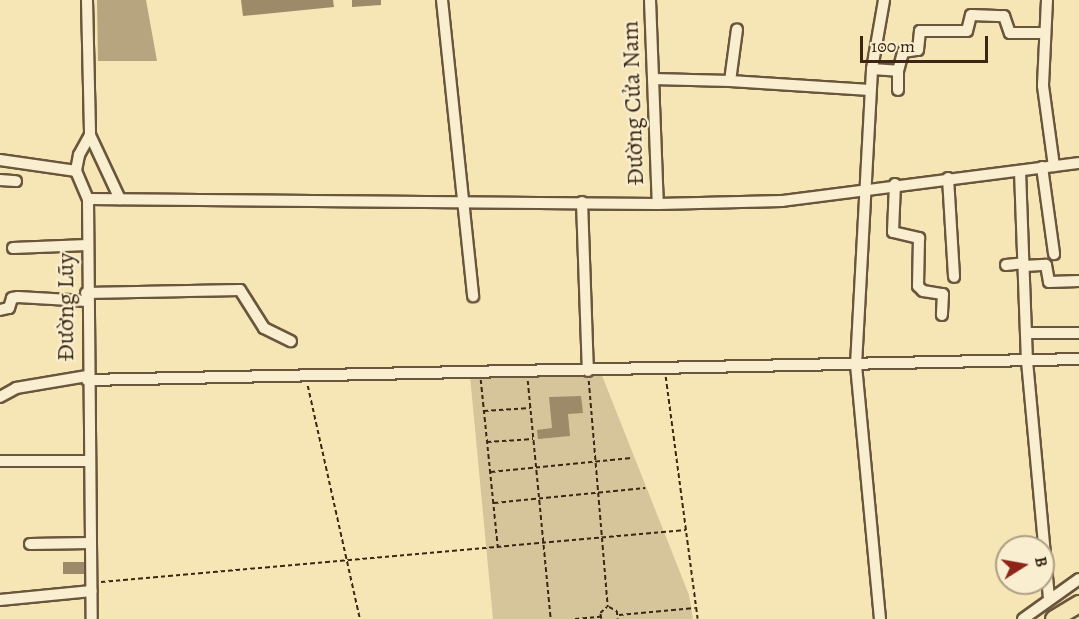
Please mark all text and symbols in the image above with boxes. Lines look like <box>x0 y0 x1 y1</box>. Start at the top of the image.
street label: Đường Cửa Nam <box>616 20 650 186</box>
scale bar <box>863 24 990 62</box>
text: 100 m <box>871 34 915 58</box>
street label: Đường Lũy <box>52 253 80 361</box>
north arrow <box>995 535 1055 595</box>
text: B <box>1029 555 1052 569</box>

